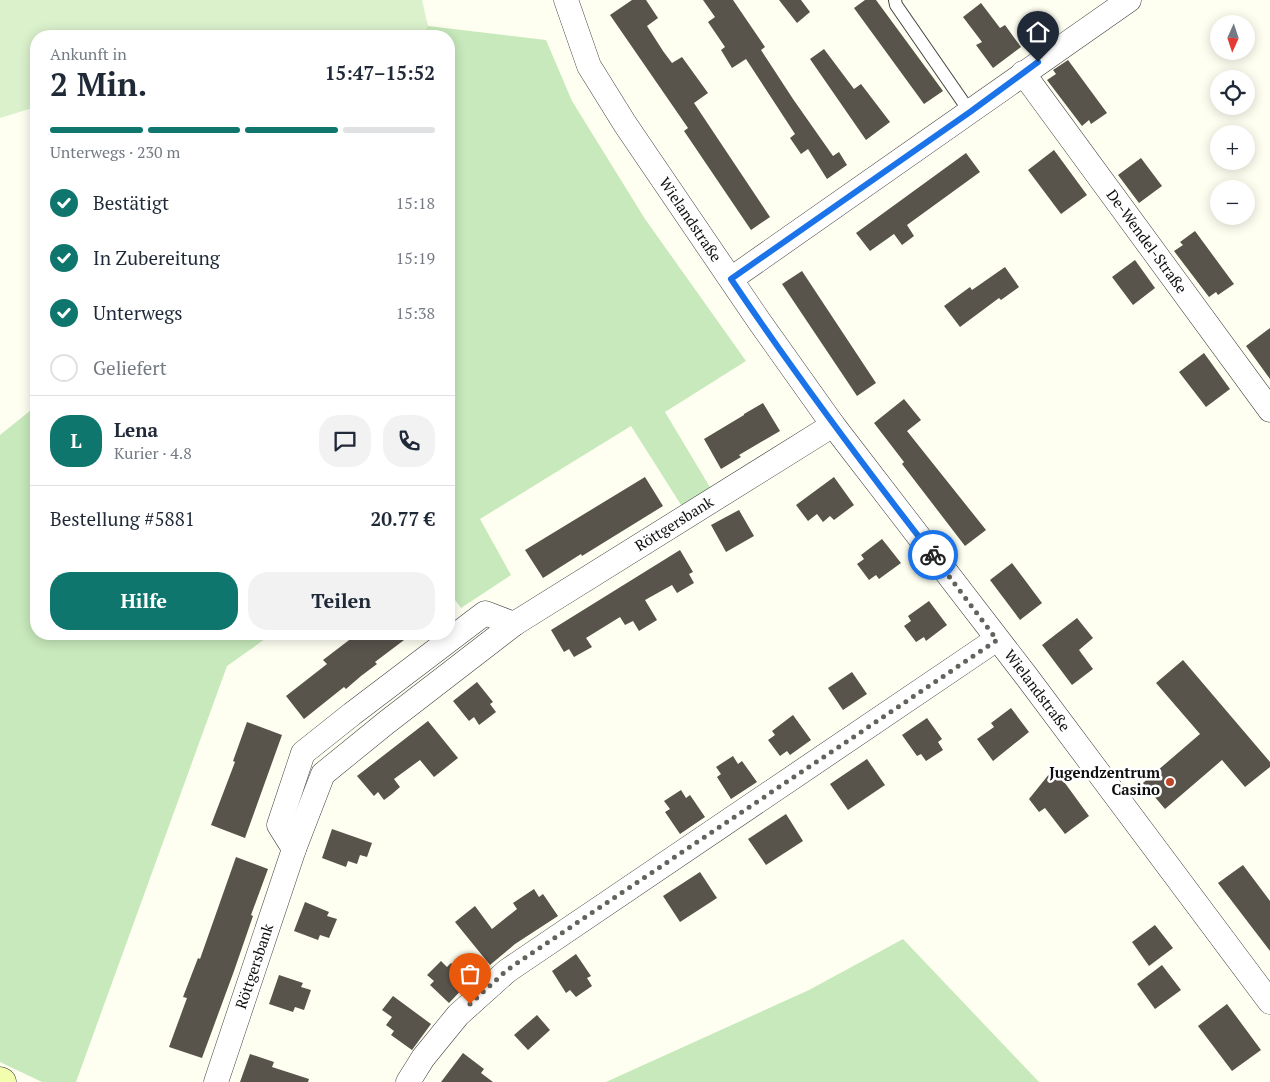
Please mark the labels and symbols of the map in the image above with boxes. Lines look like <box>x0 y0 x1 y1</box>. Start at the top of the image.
pin <box>1017 11 1059 62</box>
north arrow <box>1210 15 1255 60</box>
street label: Wielandstraße <box>655 173 727 265</box>
street label: De-Wendel-Straße <box>1103 185 1192 297</box>
street label: Röttgersbank <box>631 491 717 555</box>
courier <box>908 530 958 580</box>
street label: Wielandstraße <box>1000 645 1075 735</box>
place label: Jugendzentrum Casino <box>1049 762 1160 799</box>
marker: Jugendzentrum Casino <box>1164 776 1176 788</box>
street label: Röttgersbank <box>230 921 277 1011</box>
pin <box>449 953 491 1004</box>

